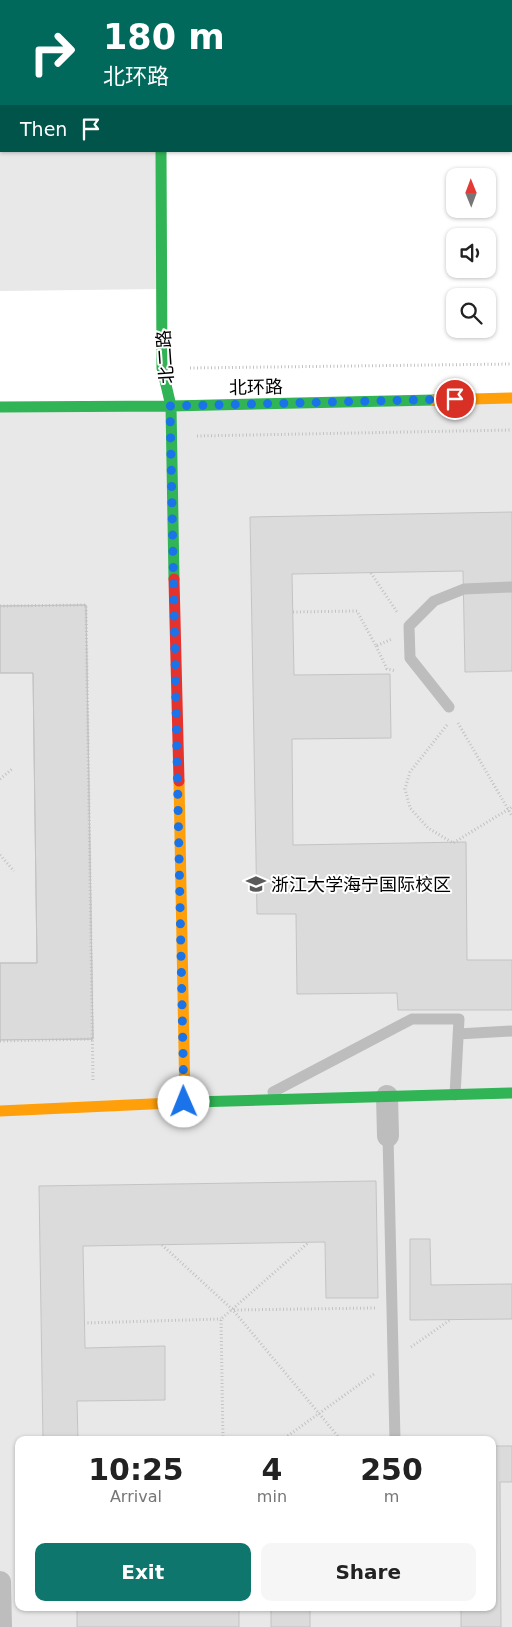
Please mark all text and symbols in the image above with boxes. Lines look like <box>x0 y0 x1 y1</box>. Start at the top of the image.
text: 180 m <box>103 17 225 57</box>
icon: right <box>20 20 85 85</box>
text: 北环路 <box>103 64 169 89</box>
icon: arrive <box>77 115 105 143</box>
text: Then <box>20 118 67 140</box>
north arrow <box>446 168 496 218</box>
map controls <box>446 168 496 338</box>
button: sound <box>446 228 496 278</box>
button: search <box>446 288 496 338</box>
street label: 北二路 <box>153 329 177 385</box>
street label: 北环路 <box>229 376 283 398</box>
pin <box>434 378 476 420</box>
icon: arrive <box>441 385 469 413</box>
school or university icon: 浙江大学海宁国际校区 <box>245 873 267 895</box>
place label: 浙江大学海宁国际校区 <box>271 874 451 895</box>
position arrow <box>157 1075 209 1127</box>
text: 10:25 <box>88 1452 184 1487</box>
text: 4 <box>261 1452 282 1487</box>
text: 250 <box>360 1452 423 1487</box>
text: Arrival <box>110 1487 162 1506</box>
text: min <box>257 1487 287 1506</box>
text: m <box>384 1487 399 1506</box>
button: Exit <box>35 1543 251 1601</box>
button: Share <box>261 1543 476 1601</box>

